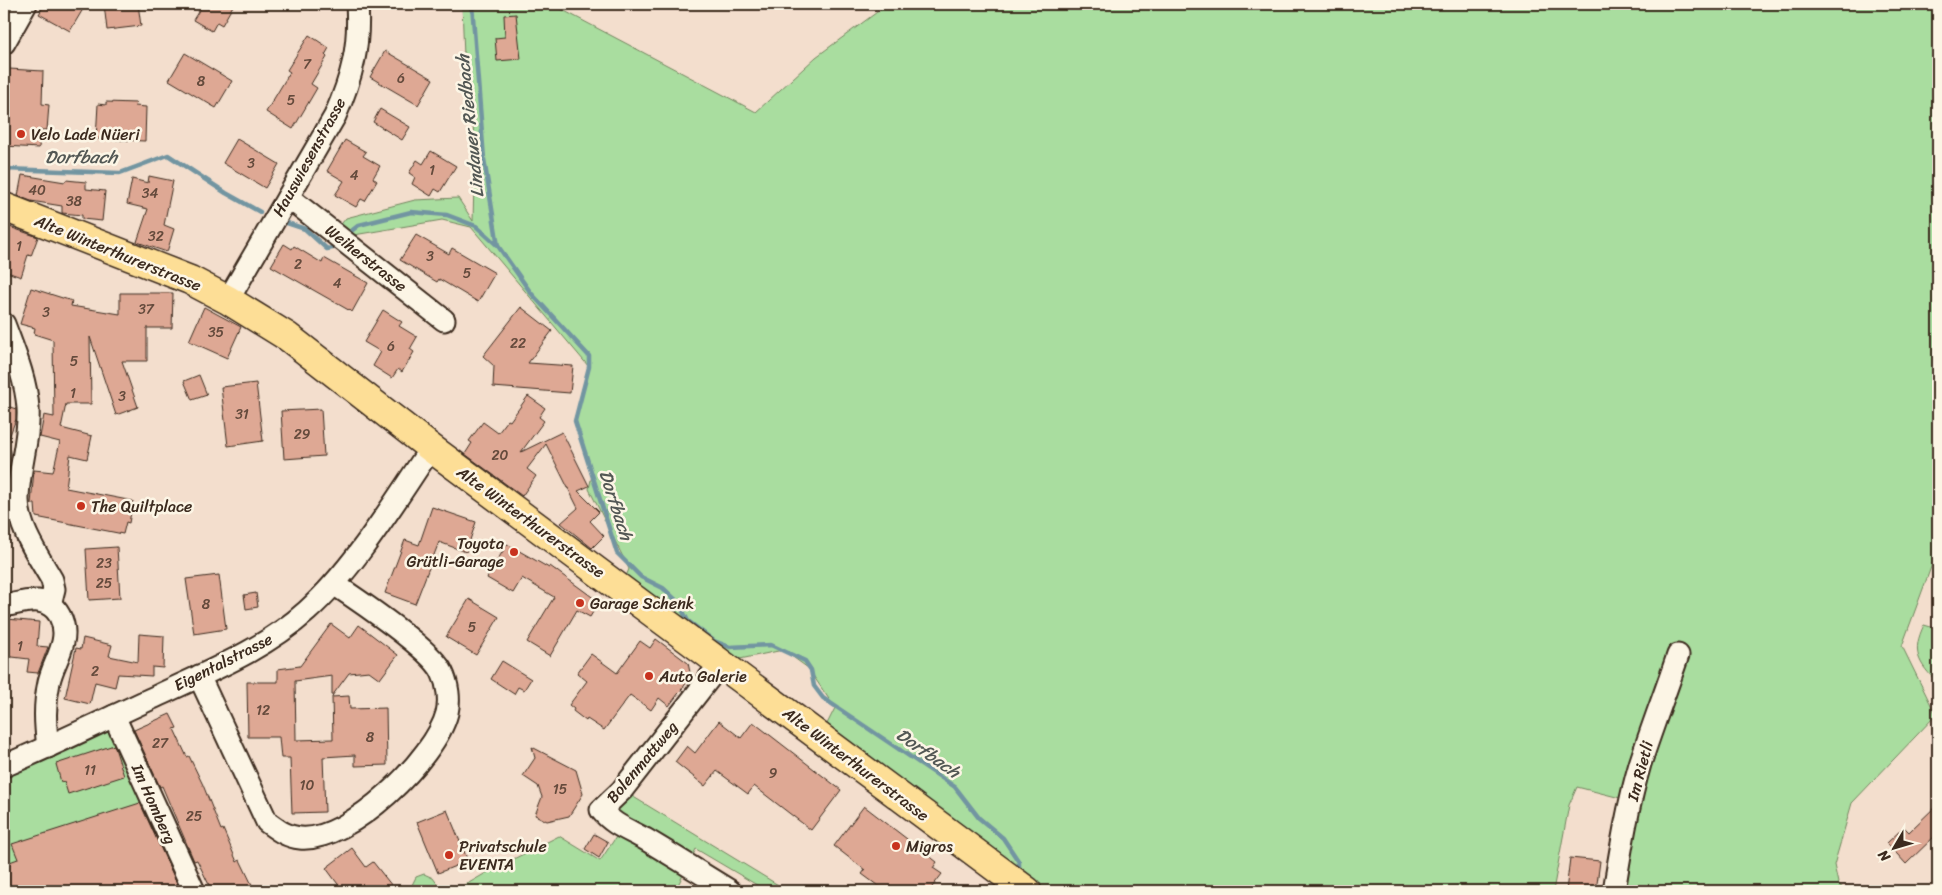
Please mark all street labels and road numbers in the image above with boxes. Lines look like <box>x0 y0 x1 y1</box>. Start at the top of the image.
street label: Hauswiesenstrasse <box>264 92 354 222</box>
street label: Alte Winterthurerstrasse <box>29 206 206 300</box>
street label: Weiherstrasse <box>318 216 414 300</box>
street label: Alte Winterthurerstrasse <box>450 457 611 586</box>
street label: Eigentalstrasse <box>168 625 278 699</box>
street label: Alte Winterthurerstrasse <box>775 698 936 829</box>
street label: Bolenmattweg <box>599 714 685 810</box>
street label: Im Rietli <box>1618 737 1662 805</box>
street label: Im Homberg <box>123 758 185 849</box>

